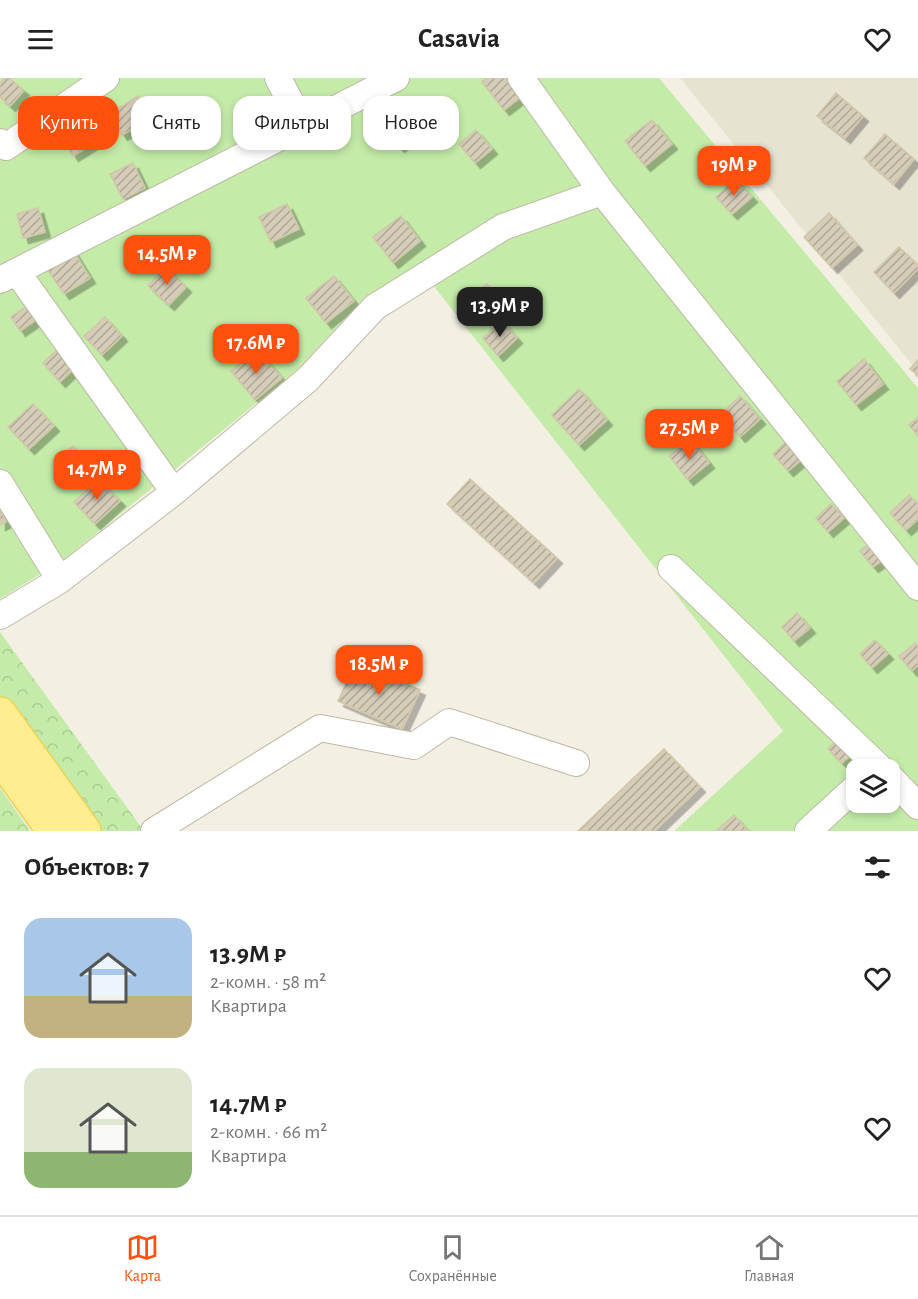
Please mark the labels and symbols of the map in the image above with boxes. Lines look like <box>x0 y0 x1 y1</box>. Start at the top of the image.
pin: 19M ₽ <box>692 146 776 197</box>
pin: 14.5M ₽ <box>112 235 222 286</box>
pin: 13.9M ₽ <box>445 287 555 338</box>
pin: 17.6M ₽ <box>201 324 311 375</box>
pin: 27.5M ₽ <box>634 409 744 460</box>
pin: 14.7M ₽ <box>42 450 152 501</box>
pin: 18.5M ₽ <box>324 645 434 696</box>

